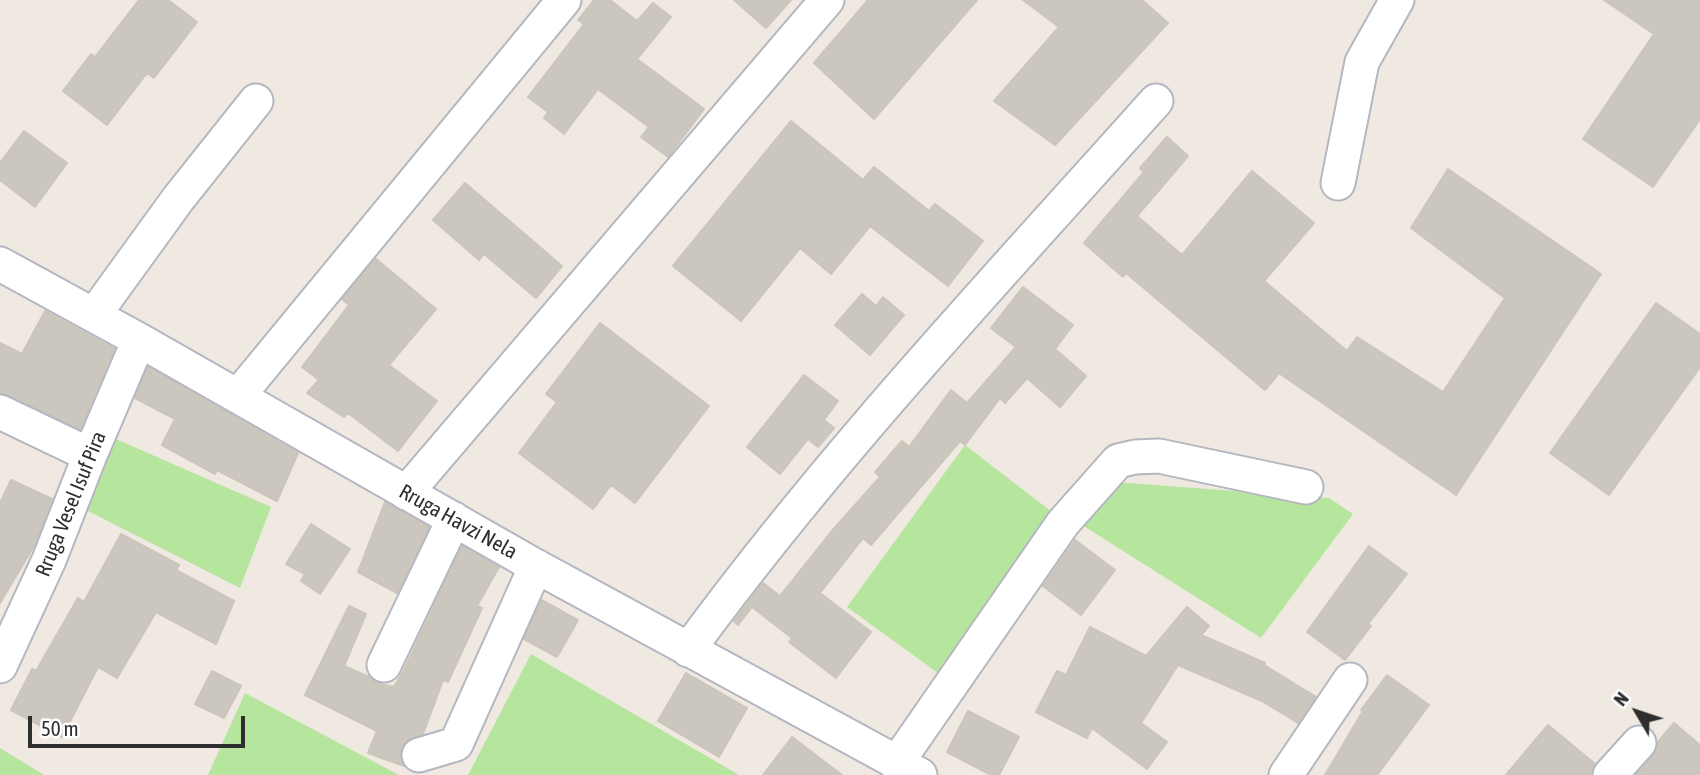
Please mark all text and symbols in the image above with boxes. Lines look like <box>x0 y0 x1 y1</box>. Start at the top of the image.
street label: Rruga Vesel Isuf Pira <box>30 428 112 580</box>
street label: Rruga Havzi Nela <box>395 479 521 565</box>
north arrow <box>1602 677 1672 747</box>
text: N <box>1609 688 1633 710</box>
scale bar <box>32 702 248 746</box>
text: 50 m <box>41 716 79 740</box>

